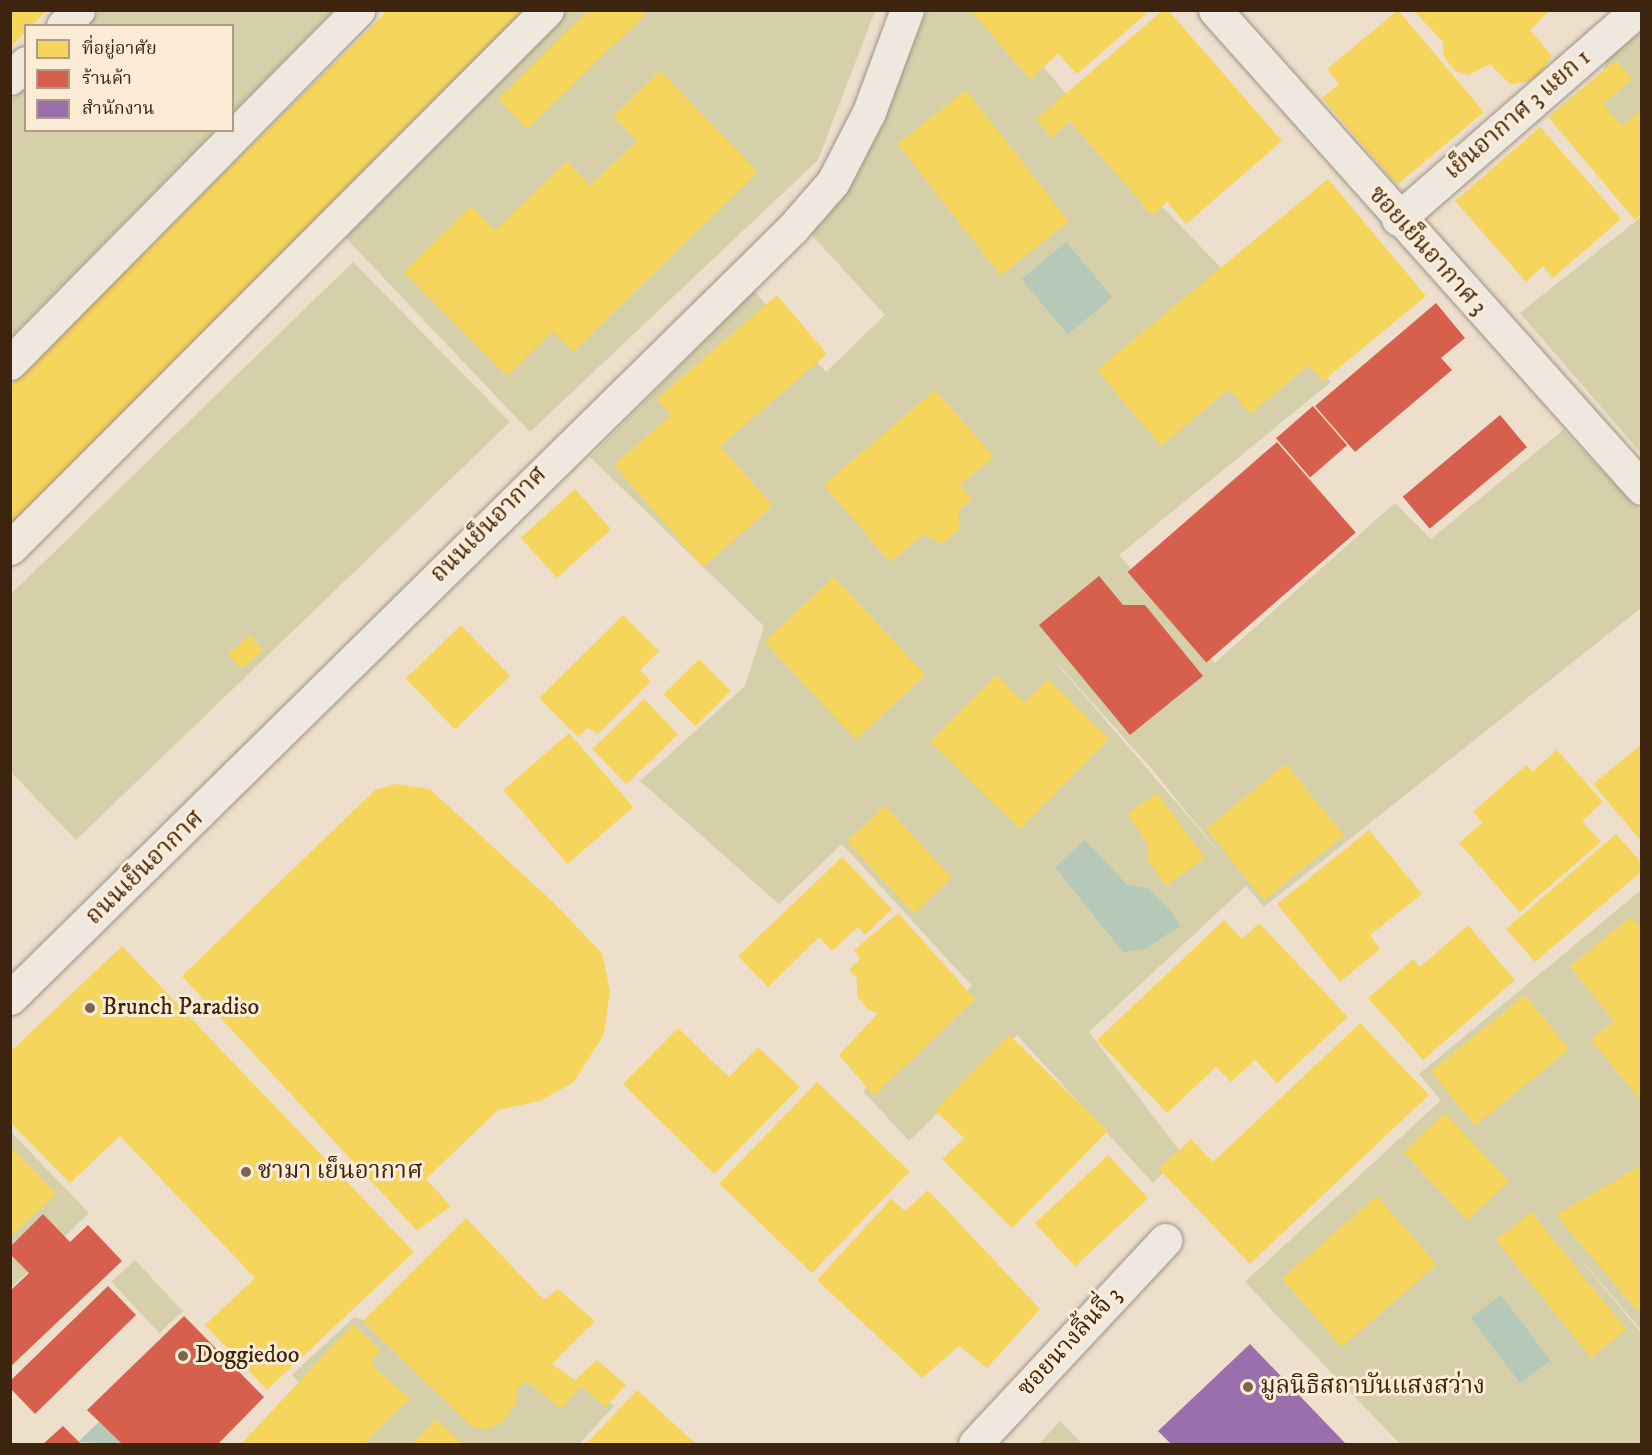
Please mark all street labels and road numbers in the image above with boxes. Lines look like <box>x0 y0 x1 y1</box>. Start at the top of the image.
street label: เย็นอากาศ 3 แยก 1 <box>1439 44 1597 186</box>
street label: ซอยเย็นอากาศ 3 <box>1362 181 1492 321</box>
street label: ถนนเย็นอากาศ <box>425 461 553 589</box>
street label: ถนนเย็นอากาศ <box>80 805 210 931</box>
street label: ซอยนางลิ้นจี่ 3 <box>1012 1281 1128 1403</box>

